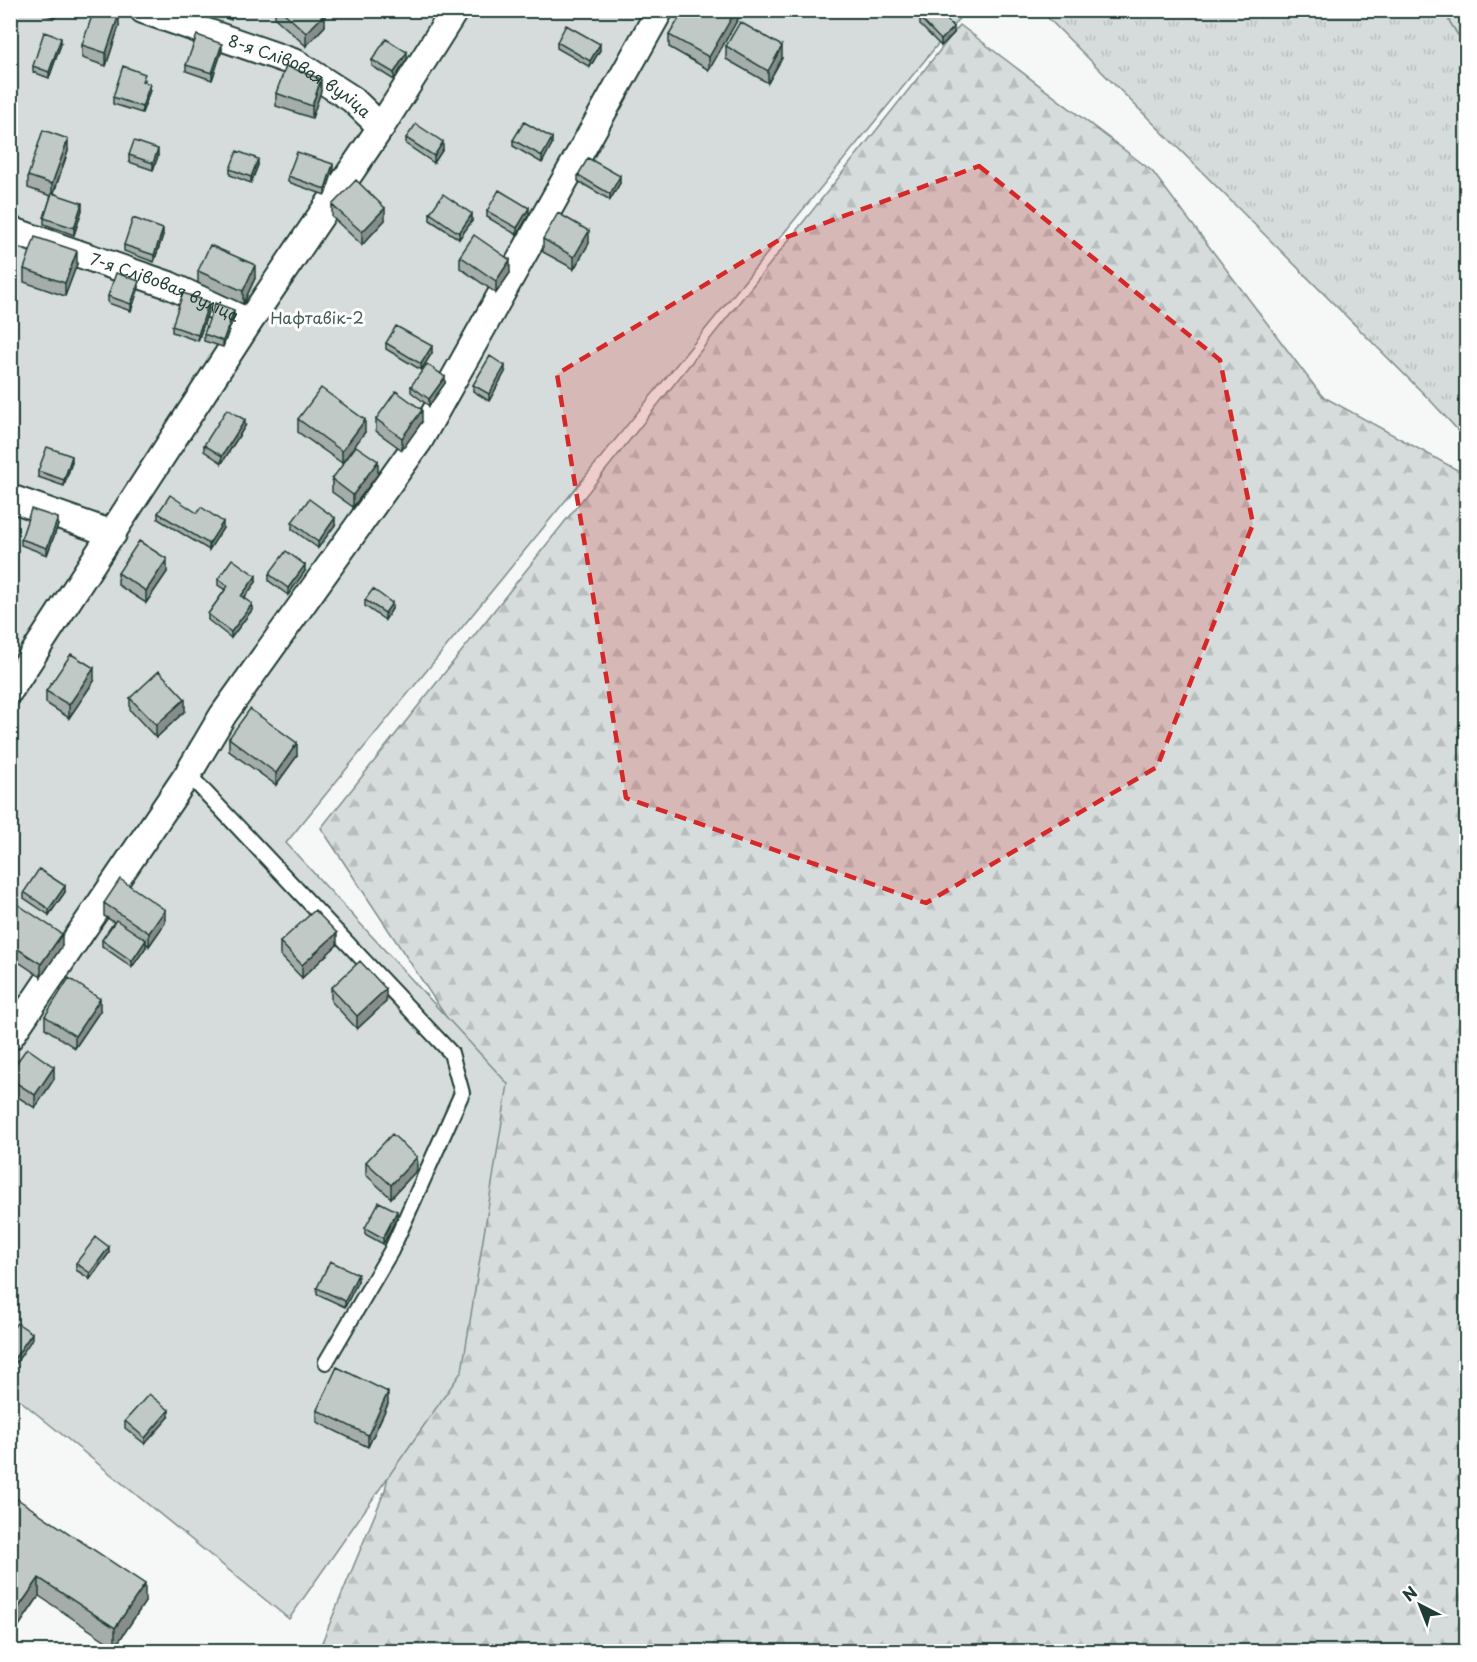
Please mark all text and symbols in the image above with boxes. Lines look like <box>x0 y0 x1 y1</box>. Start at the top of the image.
street label: 8-я Слівовая вуліца <box>225 27 377 123</box>
street label: 7-я Слівовая вуліца <box>87 246 244 327</box>
park label: Нафтавік-2 <box>270 305 364 329</box>
north arrow <box>1390 1575 1450 1635</box>
text: N <box>1397 1580 1422 1606</box>

